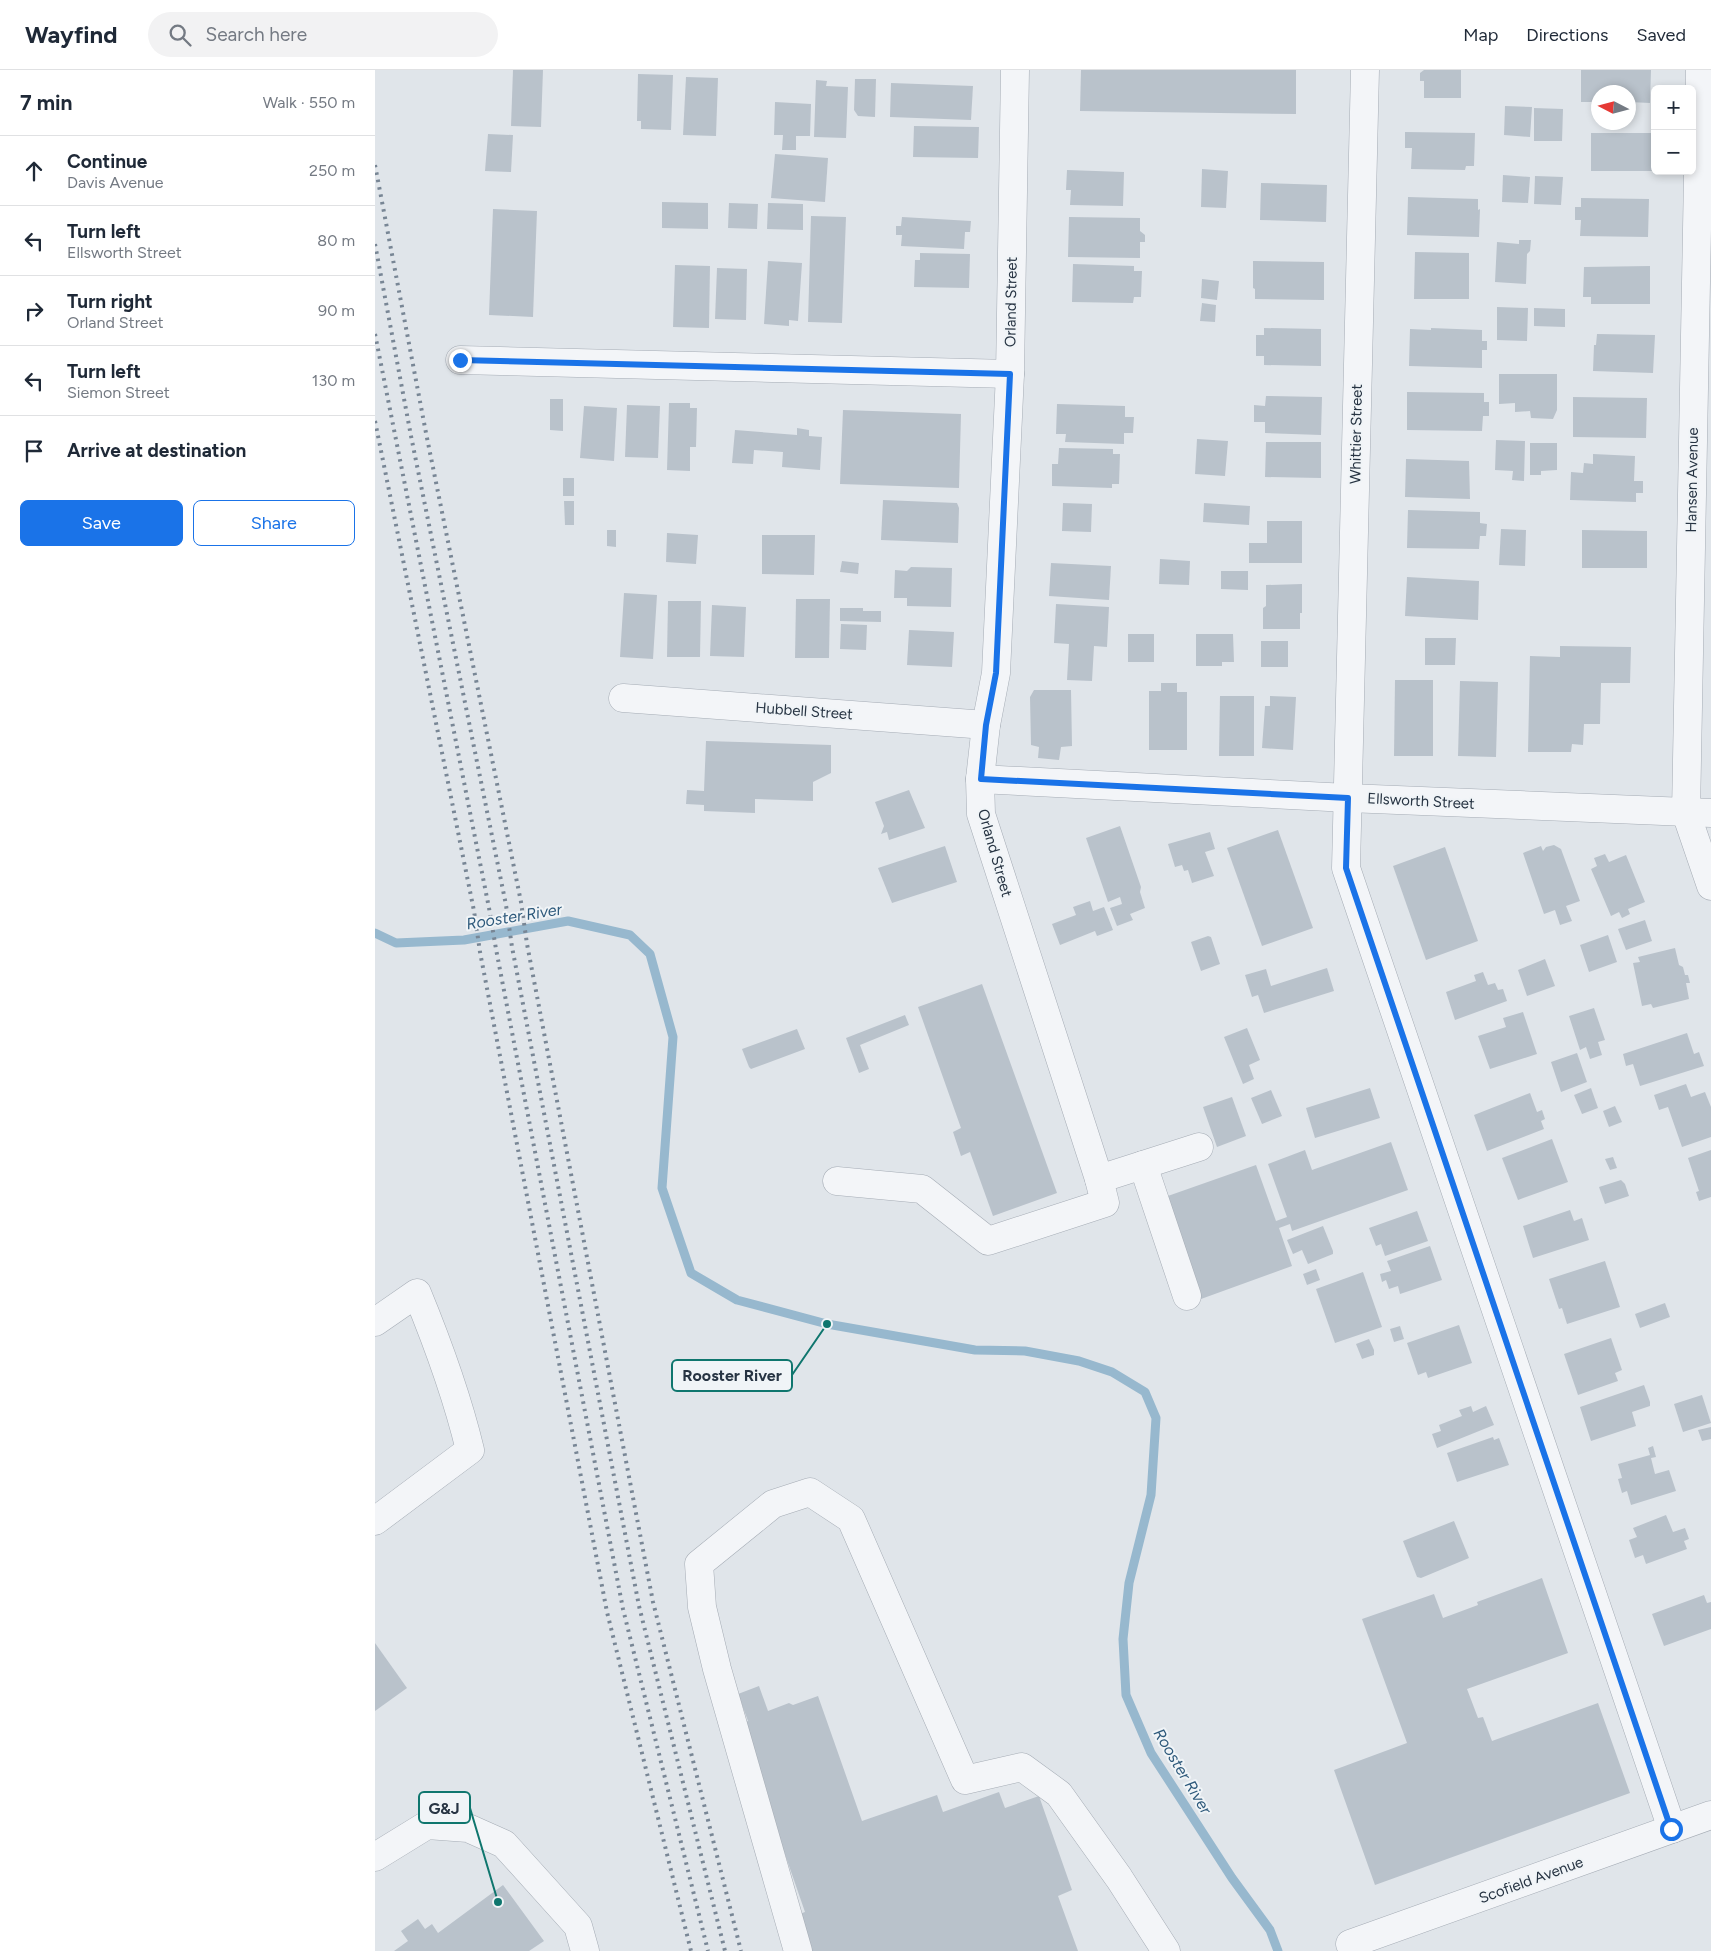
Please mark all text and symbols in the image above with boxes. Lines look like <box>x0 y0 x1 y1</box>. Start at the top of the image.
search box <box>148 12 498 57</box>
text: Wayfind <box>25 20 118 49</box>
icon: search <box>166 21 194 49</box>
text: Search here <box>206 23 307 46</box>
text: Map <box>1463 24 1498 46</box>
text: Directions <box>1526 24 1608 46</box>
text: Saved <box>1636 24 1686 46</box>
north arrow <box>1591 85 1636 130</box>
map controls <box>1651 85 1696 175</box>
button: + <box>1651 85 1696 130</box>
text: 7 min <box>20 90 72 115</box>
text: Walk · 550 m <box>263 93 355 112</box>
button: − <box>1651 130 1696 175</box>
text: Continue <box>67 150 147 173</box>
icon: ahead <box>20 157 48 185</box>
text: 250 m <box>309 161 355 180</box>
text: Davis Avenue <box>67 173 164 192</box>
text: Turn left <box>67 220 141 243</box>
icon: left <box>20 227 48 255</box>
text: 80 m <box>317 231 355 250</box>
text: Ellsworth Street <box>67 243 182 262</box>
street label: Orland Street <box>1001 256 1021 347</box>
text: Turn right <box>67 290 153 313</box>
icon: right <box>20 297 48 325</box>
text: 90 m <box>318 301 355 320</box>
text: Orland Street <box>67 313 164 332</box>
route end <box>449 349 472 372</box>
text: Turn left <box>67 360 141 383</box>
icon: left <box>20 367 48 395</box>
text: 130 m <box>312 371 355 390</box>
text: Siemon Street <box>67 383 170 402</box>
street label: Whittier Street <box>1346 384 1366 484</box>
street label: Hansen Avenue <box>1682 427 1702 533</box>
icon: arrive <box>20 437 48 465</box>
text: Arrive at destination <box>67 439 246 462</box>
button: Save <box>20 500 183 546</box>
button: Share <box>193 500 355 546</box>
street label: Hubbell Street <box>755 699 854 723</box>
street label: Ellsworth Street <box>1367 789 1476 813</box>
street label: Orland Street <box>974 807 1016 899</box>
water label: Rooster River <box>465 899 564 933</box>
callout: Rooster River <box>672 1360 792 1391</box>
text: Rooster River <box>682 1366 782 1385</box>
water label: Rooster River <box>1150 1725 1216 1818</box>
callout: G&J <box>419 1792 470 1823</box>
text: G&J <box>428 1799 460 1818</box>
route start <box>1660 1818 1683 1841</box>
street label: Scofield Avenue <box>1476 1853 1586 1907</box>

